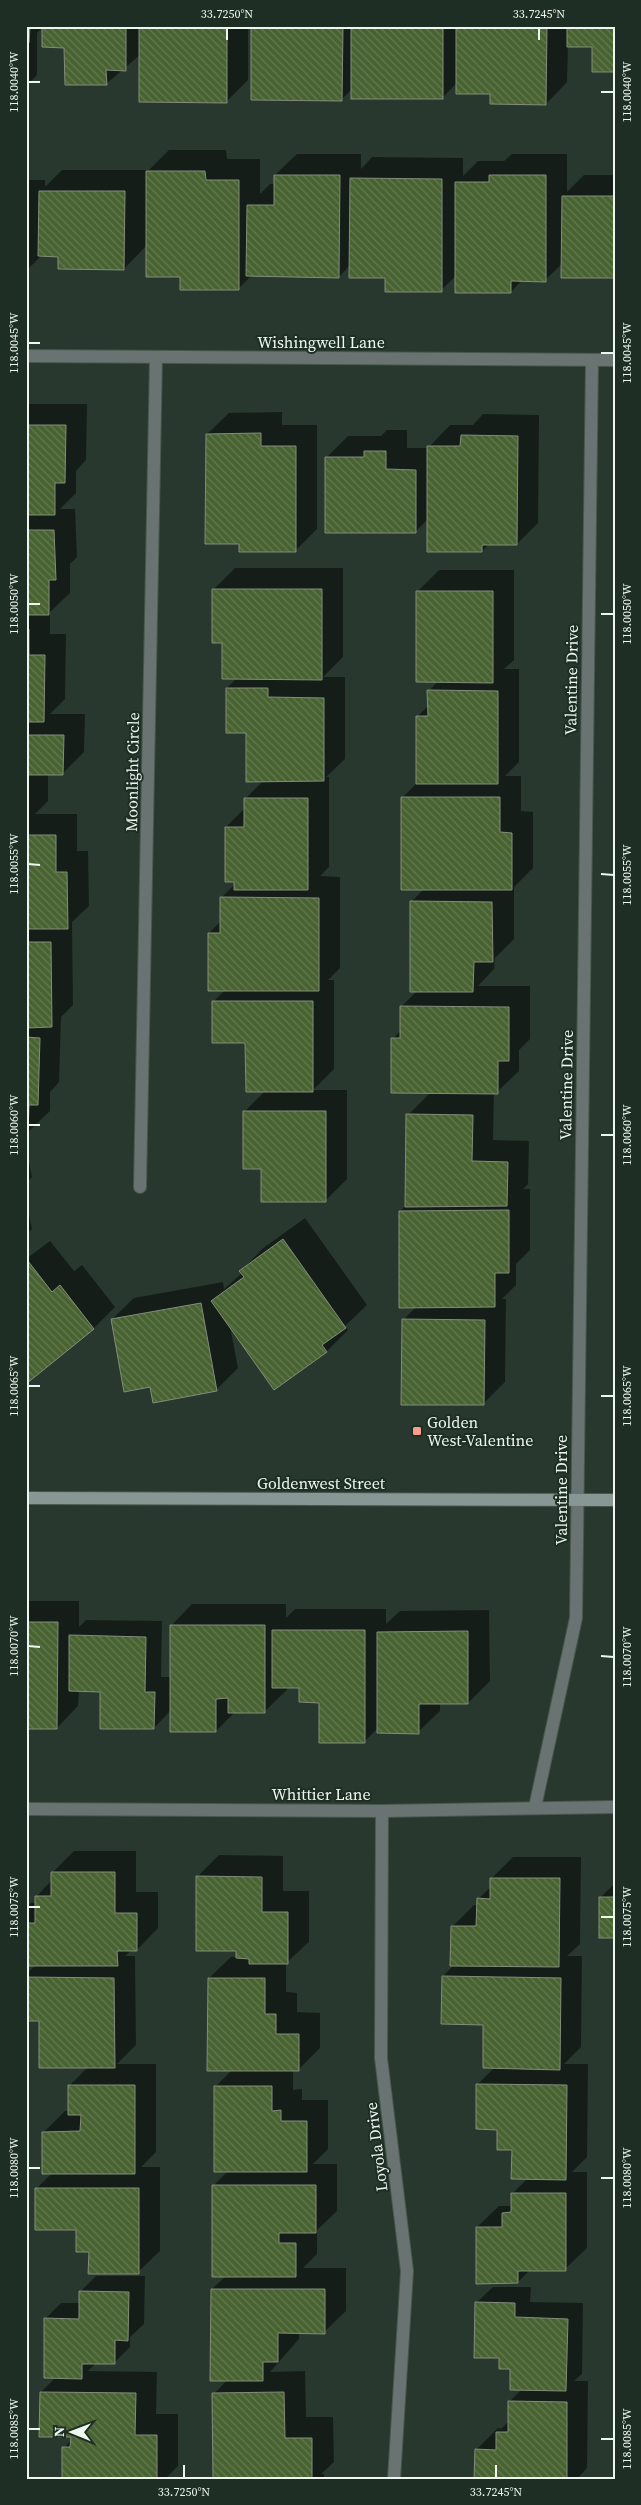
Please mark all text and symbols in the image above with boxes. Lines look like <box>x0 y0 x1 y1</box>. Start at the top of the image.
text: 33.7250°N <box>201 6 253 22</box>
text: 33.7245°N <box>513 6 565 22</box>
text: 118.0040°W <box>6 51 22 113</box>
text: 118.0040°W <box>619 61 635 123</box>
text: 118.0045°W <box>6 312 22 374</box>
text: 118.0045°W <box>619 322 635 384</box>
street label: Wishingwell Lane <box>257 331 385 353</box>
text: 118.0050°W <box>6 573 22 635</box>
text: 118.0050°W <box>619 583 635 645</box>
street label: Valentine Drive <box>559 625 583 735</box>
street label: Moonlight Circle <box>120 712 144 832</box>
text: 118.0055°W <box>6 833 22 895</box>
text: 118.0055°W <box>619 844 635 906</box>
street label: Valentine Drive <box>554 1030 578 1140</box>
text: 118.0060°W <box>6 1094 22 1156</box>
text: 118.0060°W <box>619 1104 635 1166</box>
text: 118.0065°W <box>6 1355 22 1417</box>
text: 118.0065°W <box>619 1365 635 1427</box>
place label: Golden West-Valentine <box>427 1411 533 1451</box>
marker: Golden West-Valentine <box>411 1425 423 1437</box>
street label: Valentine Drive <box>550 1435 572 1545</box>
street label: Goldenwest Street <box>257 1472 386 1494</box>
text: 118.0070°W <box>6 1615 22 1677</box>
text: 118.0070°W <box>619 1626 635 1688</box>
street label: Whittier Lane <box>271 1783 371 1805</box>
text: 118.0075°W <box>6 1876 22 1938</box>
text: 118.0075°W <box>619 1886 635 1948</box>
street label: Loyola Drive <box>360 2101 392 2193</box>
text: 118.0080°W <box>6 2137 22 2199</box>
text: 118.0080°W <box>619 2147 635 2209</box>
text: 118.0085°W <box>6 2398 22 2460</box>
north arrow <box>48 2408 98 2458</box>
text: 118.0085°W <box>619 2408 635 2470</box>
text: N <box>49 2426 69 2437</box>
text: 33.7250°N <box>158 2484 210 2500</box>
text: 33.7245°N <box>470 2484 522 2500</box>

